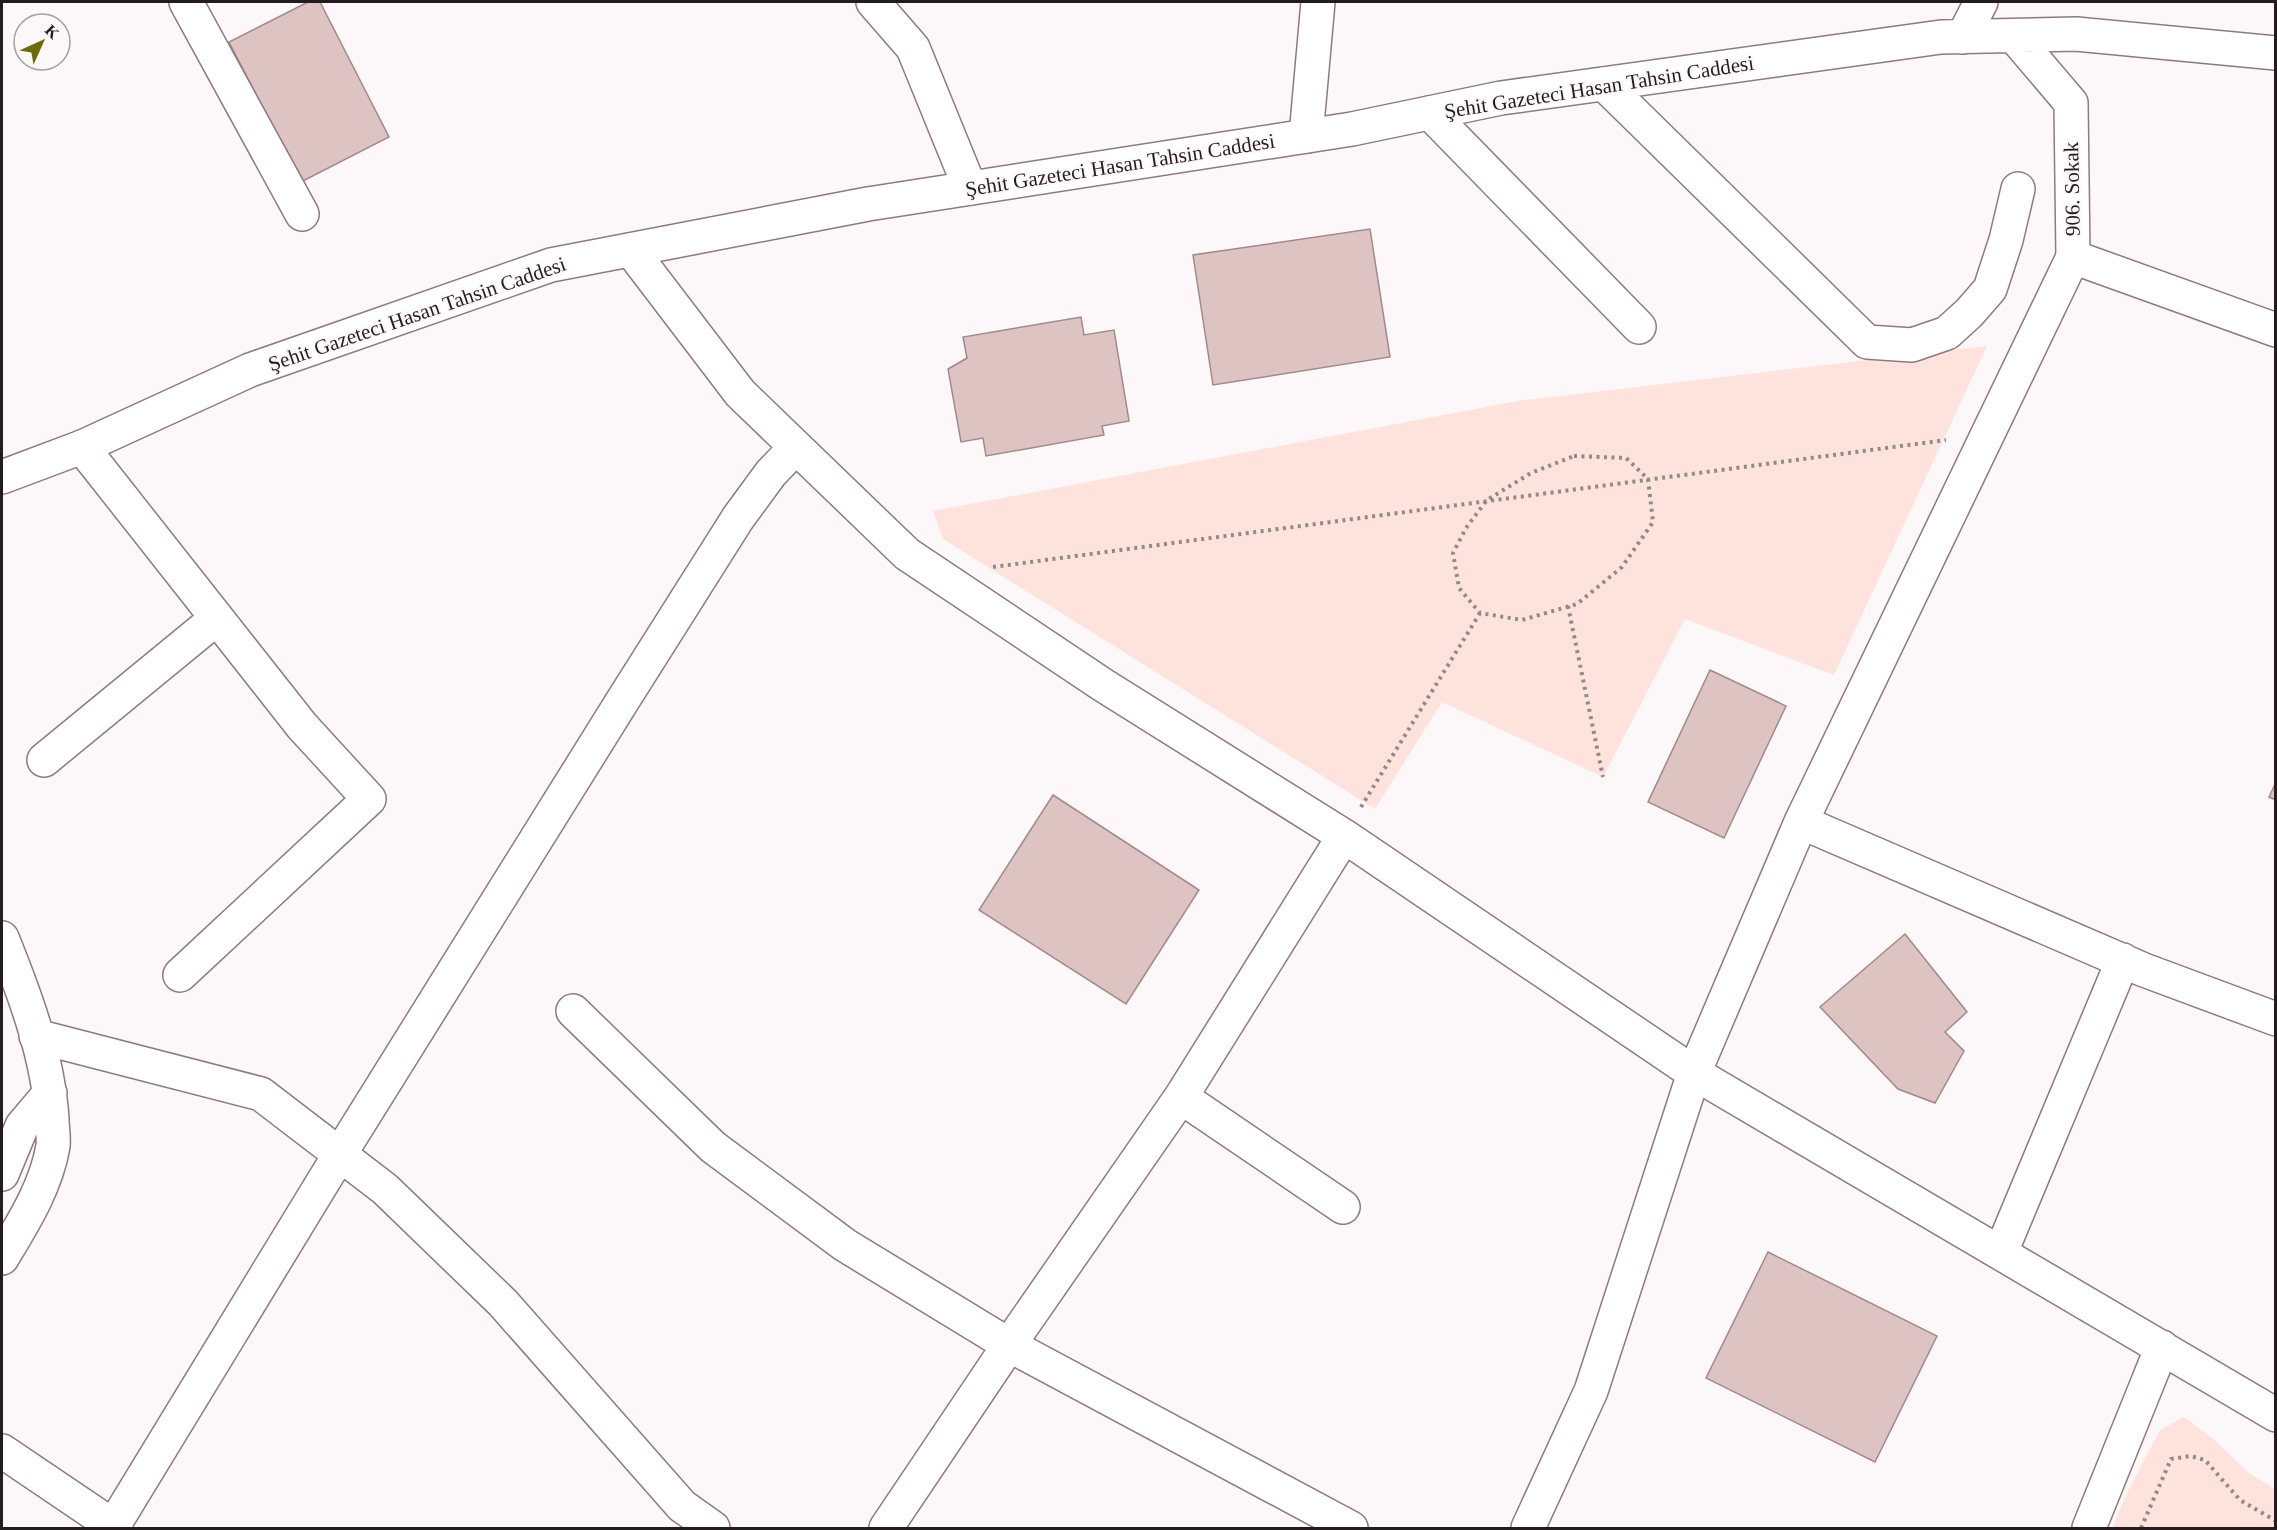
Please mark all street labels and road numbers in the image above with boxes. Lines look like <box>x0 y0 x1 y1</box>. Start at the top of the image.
street label: Şehit Gazeteci Hasan Tahsin Caddesi <box>1443 51 1756 123</box>
street label: Şehit Gazeteci Hasan Tahsin Caddesi <box>964 129 1277 201</box>
street label: 906. Sokak <box>2059 141 2085 236</box>
street label: Şehit Gazeteci Hasan Tahsin Caddesi <box>265 252 569 376</box>

